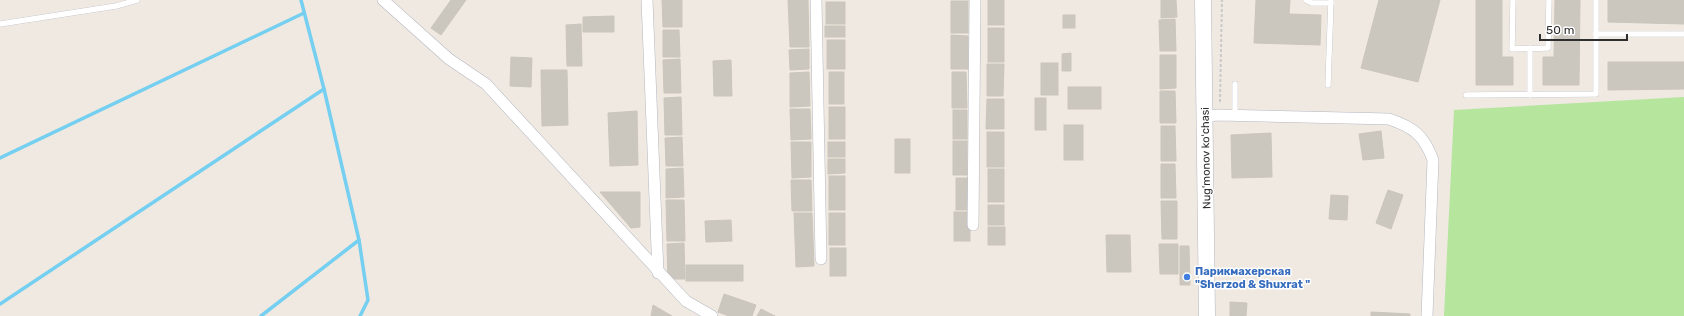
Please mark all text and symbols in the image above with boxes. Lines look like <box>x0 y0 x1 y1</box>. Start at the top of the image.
scale bar <box>1540 16 1627 42</box>
text: 50 m <box>1546 23 1574 37</box>
street label: Nugʻmonov koʻchasi <box>1199 107 1213 209</box>
place label: Парикмахерская "Sherzod & Shuxrat " <box>1195 265 1310 291</box>
marker: Парикмахерская "Sherzod & Shuxrat " <box>1182 272 1192 282</box>

